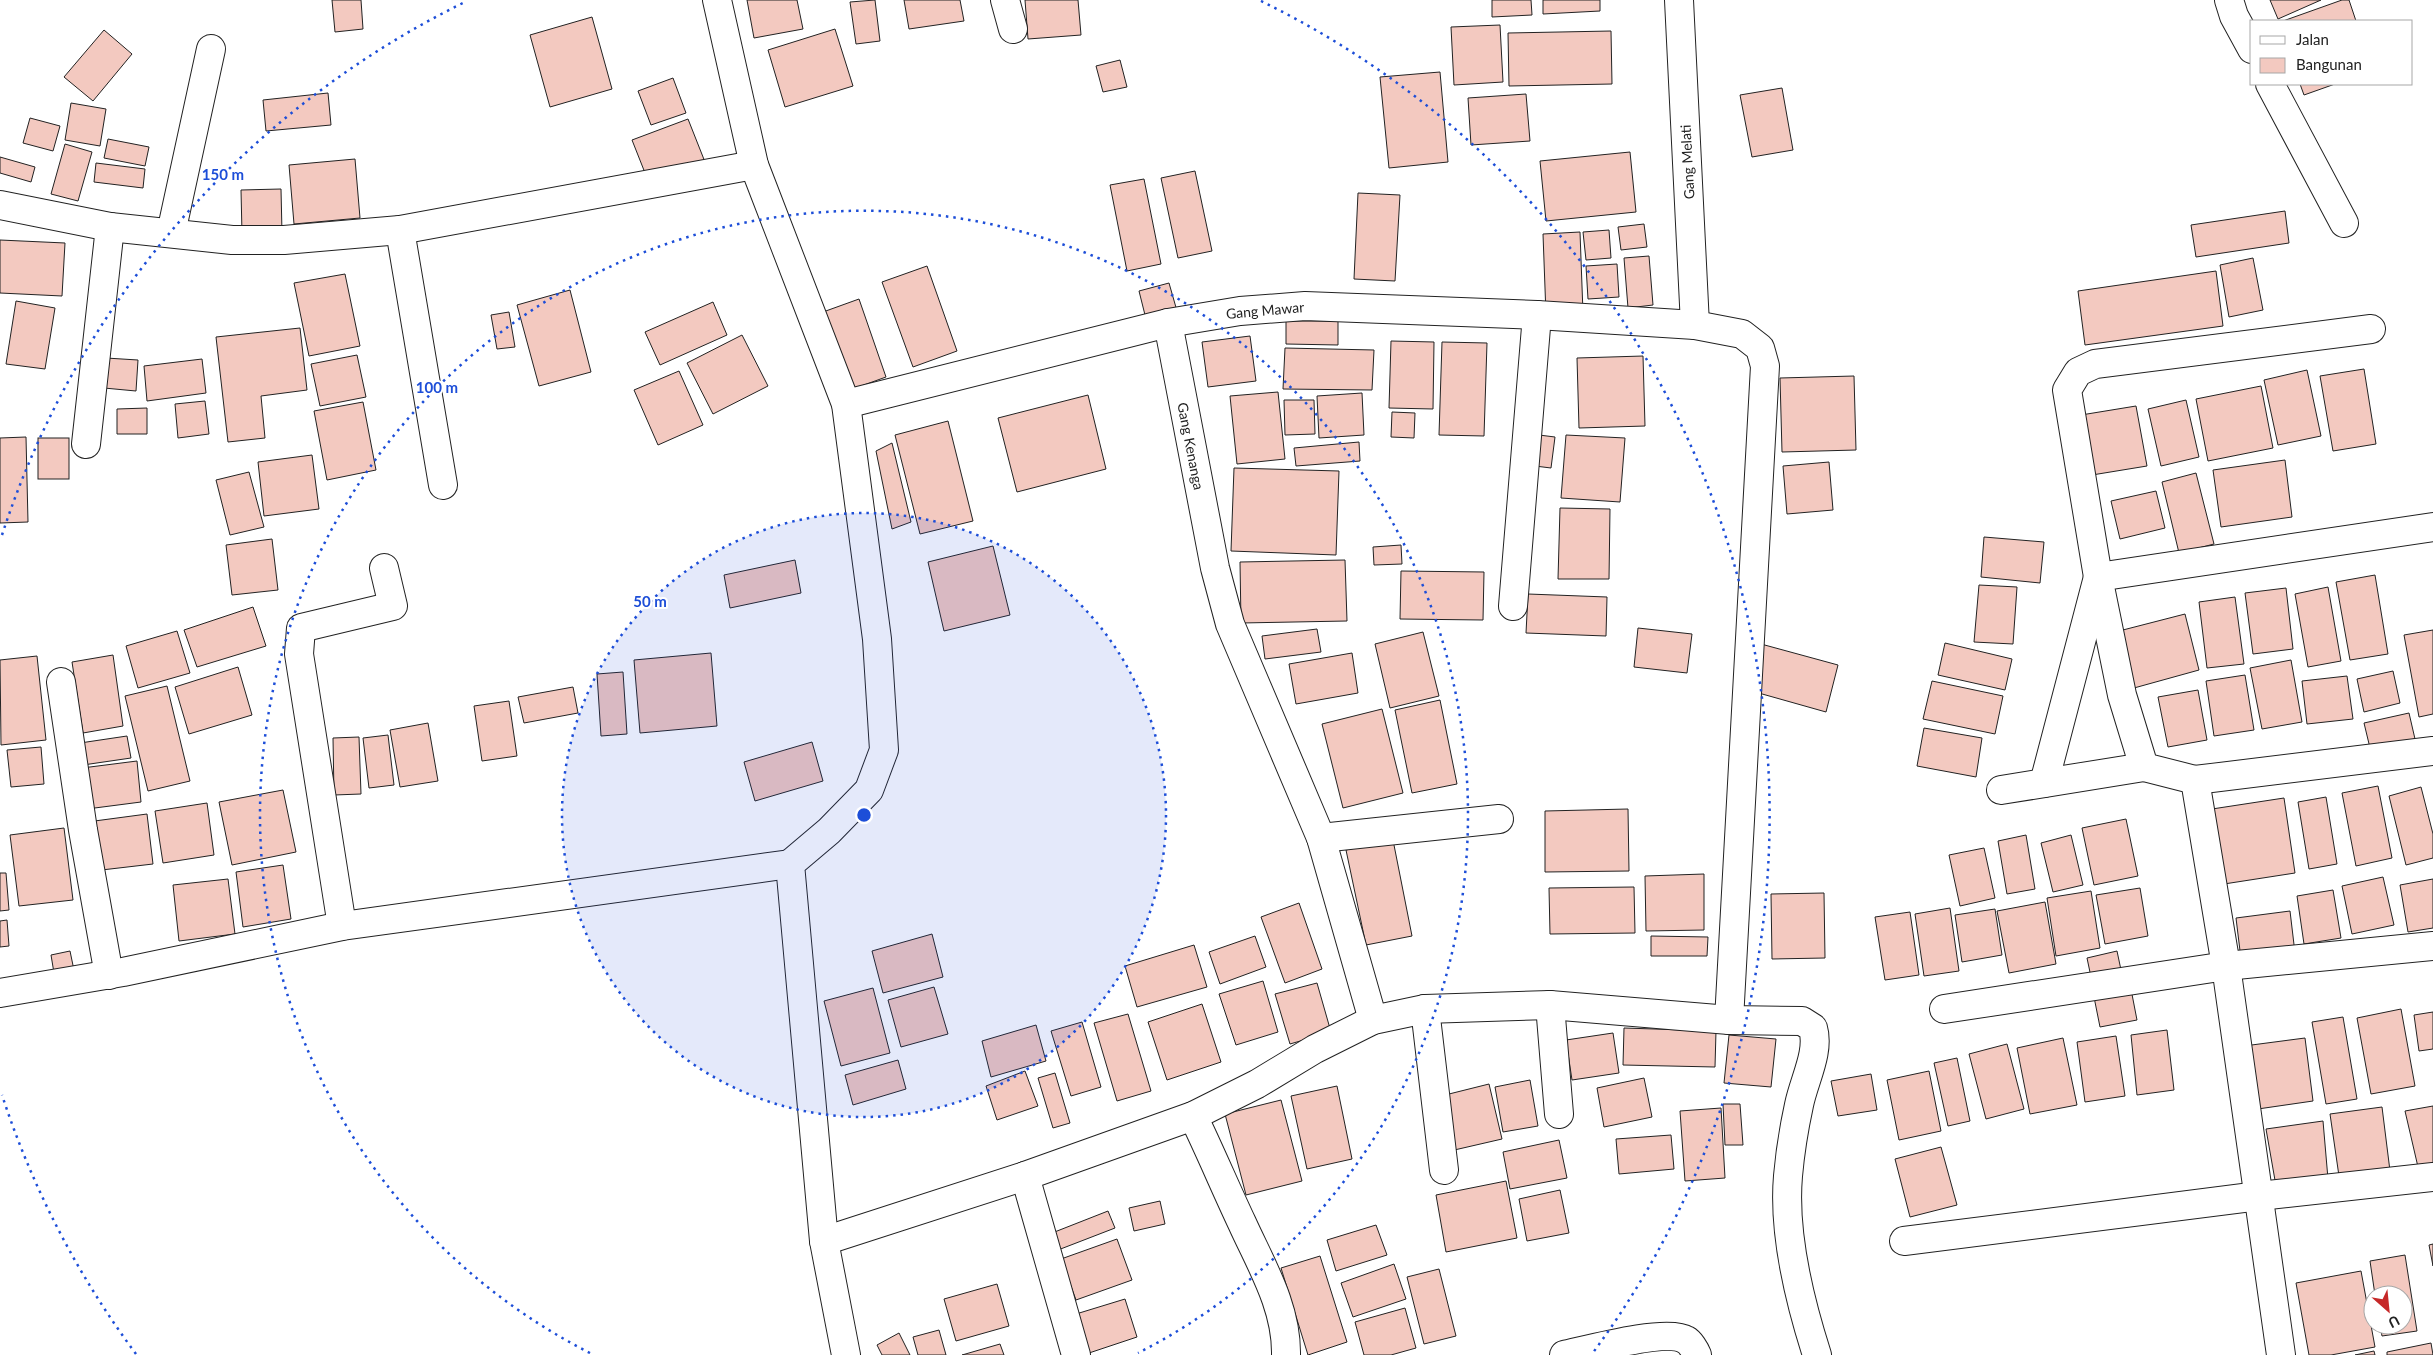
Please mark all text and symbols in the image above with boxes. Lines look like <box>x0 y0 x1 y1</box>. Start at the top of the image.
legend <box>2250 20 2413 85</box>
text: Jalan <box>2296 30 2329 48</box>
text: Bangunan <box>2296 55 2362 73</box>
street label: Gang Melati <box>1677 124 1697 200</box>
text: 150 m <box>202 165 244 183</box>
street label: Gang Mawar <box>1225 298 1305 322</box>
text: 100 m <box>416 378 458 396</box>
street label: Gang Kenanga <box>1174 401 1208 491</box>
text: 50 m <box>633 592 667 610</box>
centre of rings <box>855 806 873 824</box>
north arrow <box>2363 1285 2413 1335</box>
text: U <box>2386 1312 2403 1332</box>

